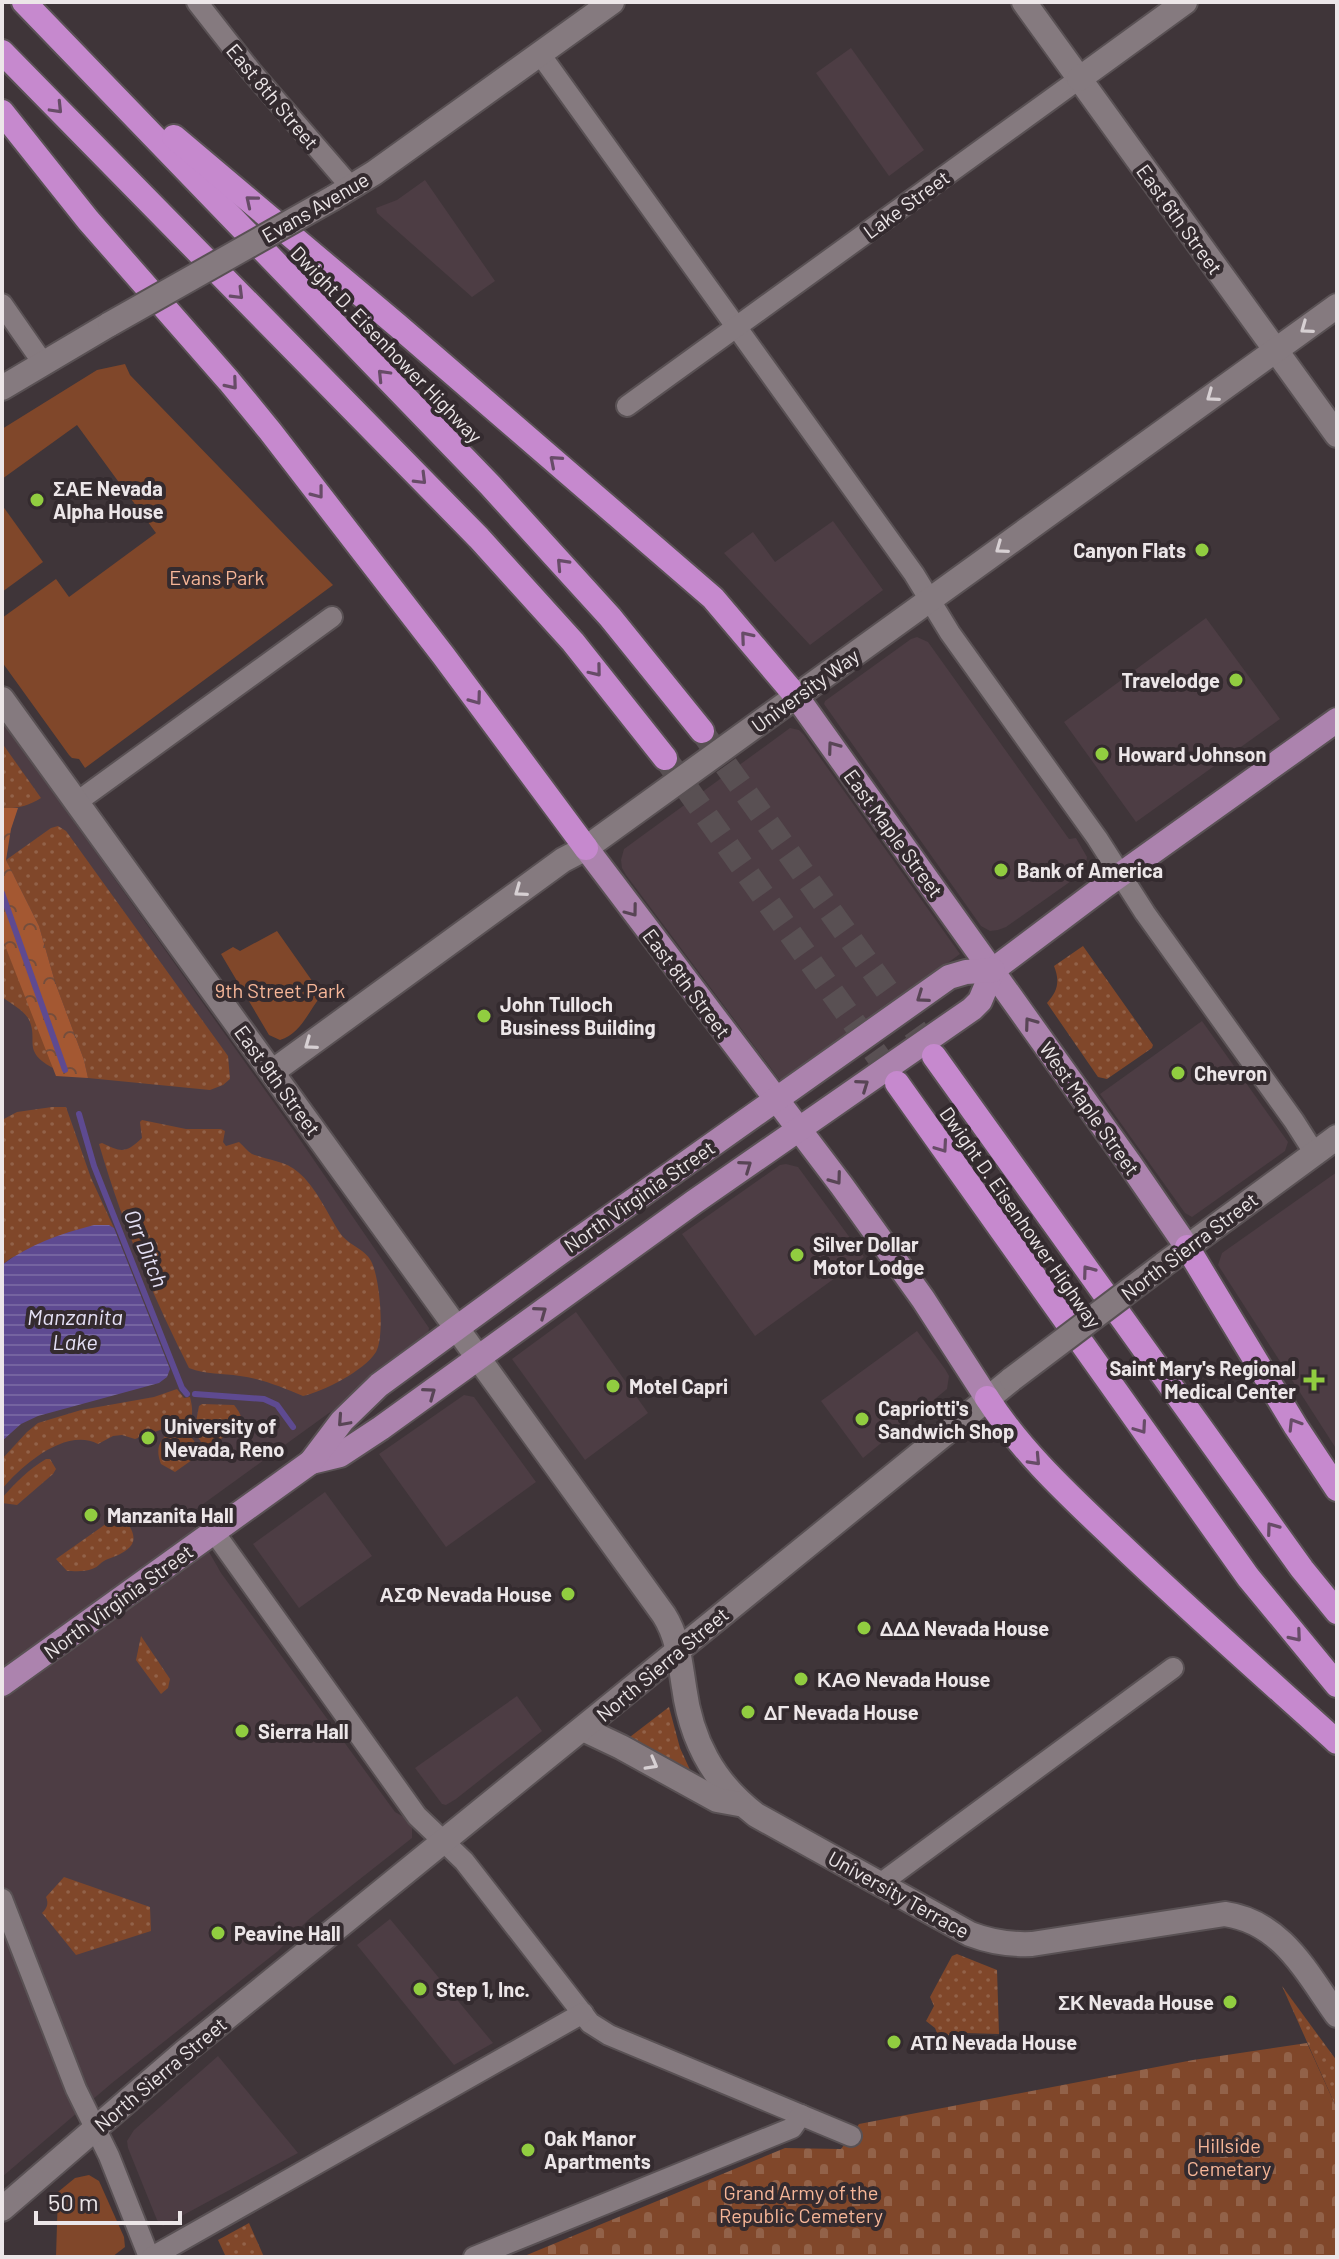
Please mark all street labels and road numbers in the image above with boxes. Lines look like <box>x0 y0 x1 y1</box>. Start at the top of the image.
street label: East 8th Street <box>222 38 324 154</box>
street label: East 6th Street <box>1132 159 1228 279</box>
street label: Lake Street <box>858 165 954 243</box>
street label: Evans Avenue <box>257 167 373 247</box>
street label: Dwight D. Eisenhower Highway <box>286 241 488 447</box>
street label: University Way <box>747 643 863 737</box>
street label: East Maple Street <box>839 764 949 902</box>
street label: East 8th Street <box>638 924 736 1042</box>
street label: East 9th Street <box>230 1020 326 1140</box>
street label: West Maple Street <box>1035 1037 1145 1179</box>
street label: Dwight D. Eisenhower Highway <box>935 1102 1107 1332</box>
street label: North Virginia Street <box>559 1135 719 1257</box>
street label: North Sierra Street <box>1116 1187 1262 1305</box>
street label: North Virginia Street <box>39 1539 197 1663</box>
street label: North Sierra Street <box>591 1602 733 1726</box>
street label: University Terrace <box>824 1845 974 1943</box>
street label: North Sierra Street <box>89 2012 231 2136</box>

